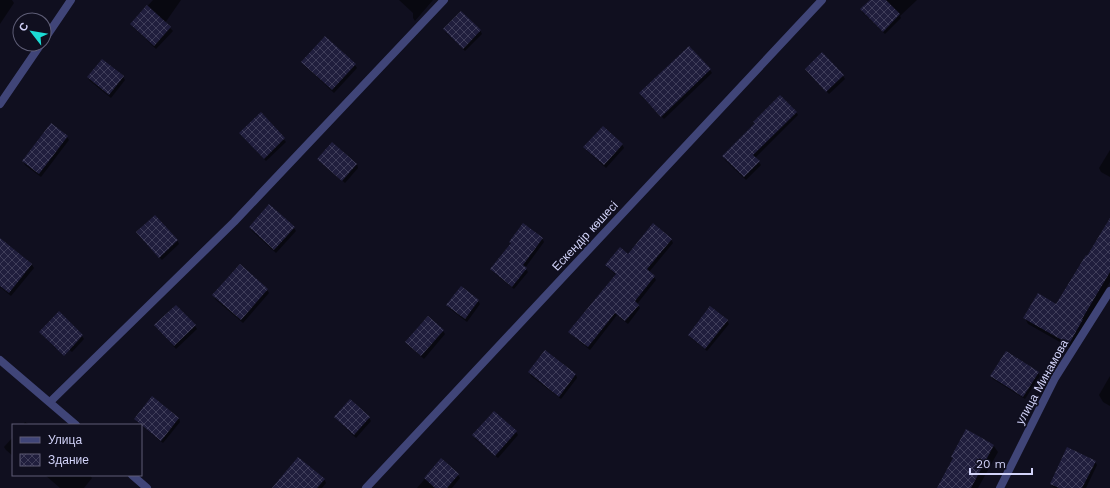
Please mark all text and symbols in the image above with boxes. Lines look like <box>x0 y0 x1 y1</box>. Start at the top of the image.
north arrow <box>12 12 52 52</box>
text: С <box>16 20 32 34</box>
street label: Ескендір көшесі <box>549 198 621 274</box>
street label: улица Минамова <box>1013 337 1071 427</box>
legend <box>12 424 142 476</box>
text: Улица <box>48 433 82 447</box>
scale bar <box>970 450 1032 476</box>
text: Здание <box>48 453 89 467</box>
text: 20 m <box>976 457 1006 471</box>

